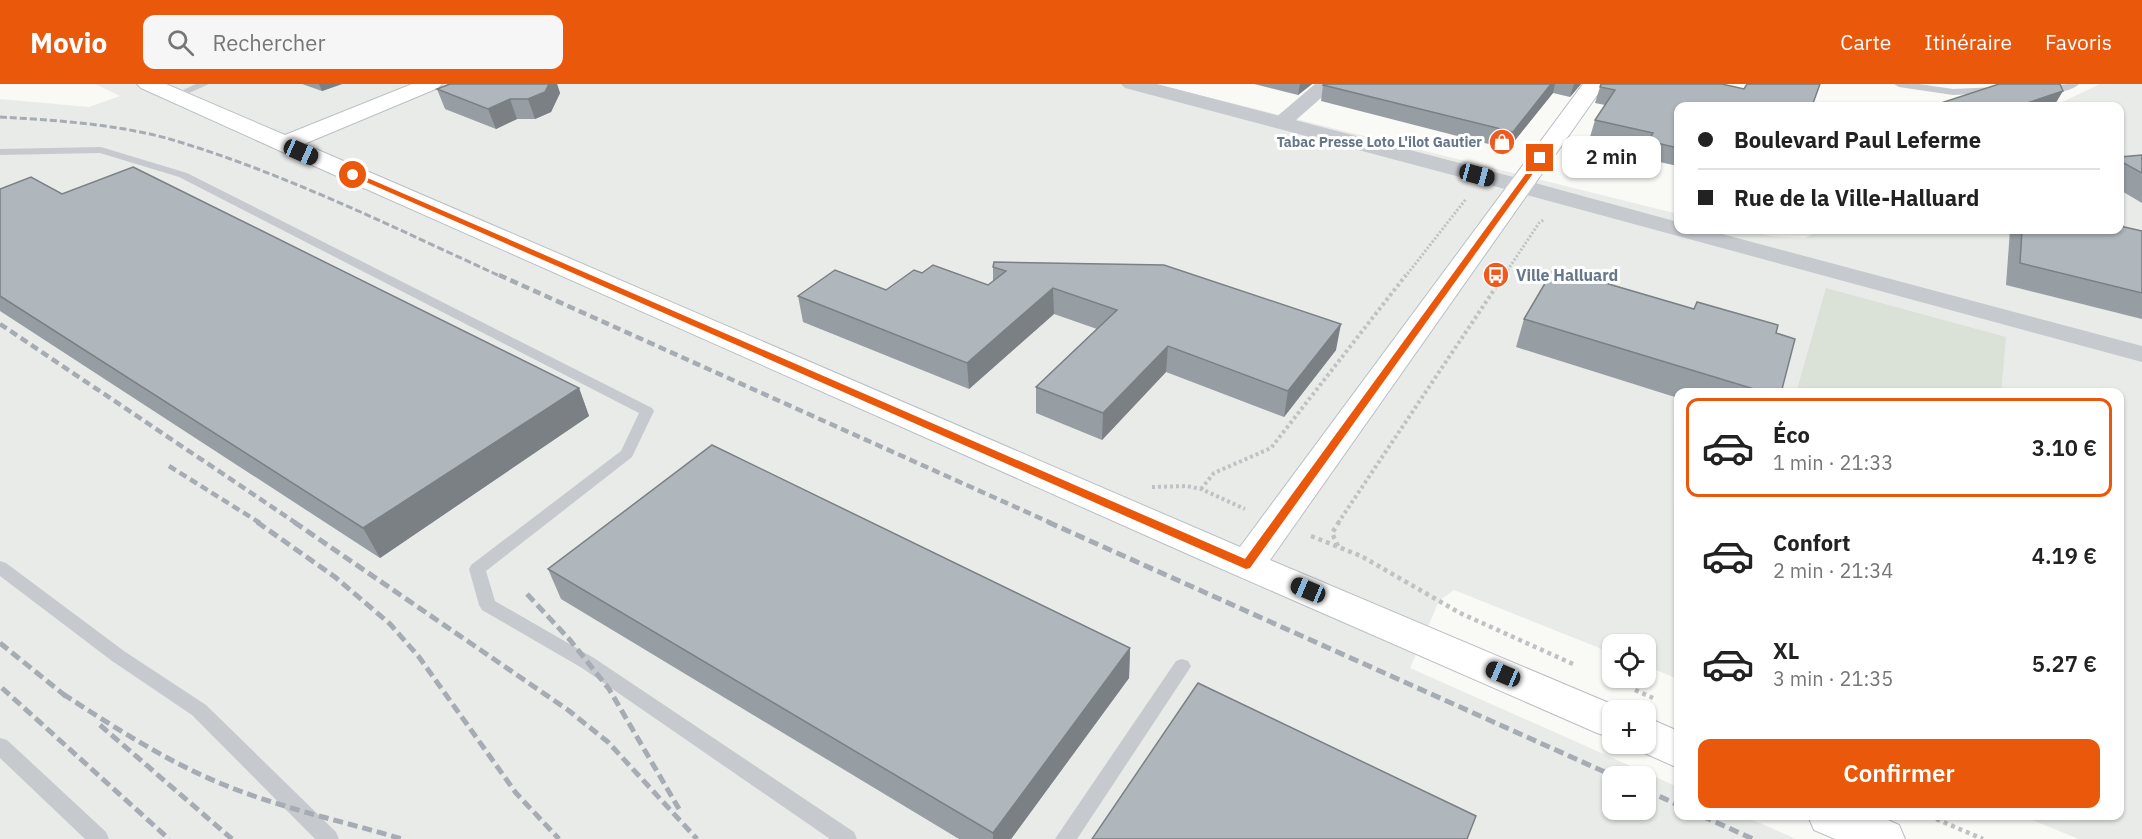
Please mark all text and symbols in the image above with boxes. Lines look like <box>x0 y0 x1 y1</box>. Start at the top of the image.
search box <box>143 15 563 69</box>
text: Movio <box>30 24 107 61</box>
icon: search <box>164 26 197 59</box>
text: Rechercher <box>212 28 326 57</box>
text: Carte <box>1840 28 1891 56</box>
text: Itinéraire <box>1924 28 2012 56</box>
text: Favoris <box>2045 28 2112 56</box>
text: Boulevard Paul Leferme <box>1734 125 1981 154</box>
shop icon: Tabac Presse Loto L'ilot Gautier <box>1487 127 1517 157</box>
place label: Tabac Presse Loto L'ilot Gautier <box>1277 133 1482 151</box>
car <box>281 136 321 168</box>
callout: 2 min <box>1561 137 1660 179</box>
text: 2 min <box>1586 143 1637 170</box>
route end <box>1526 144 1553 171</box>
route start <box>339 161 366 188</box>
car <box>1457 162 1497 188</box>
text: Rue de la Ville-Halluard <box>1734 183 1979 212</box>
bus stop icon: Ville Halluard <box>1481 260 1511 290</box>
place label: Ville Halluard <box>1516 265 1618 285</box>
text: Éco <box>1773 420 1810 449</box>
icon: car <box>1701 421 1755 475</box>
text: 3.10 € <box>2032 433 2097 462</box>
text: 1 min · 21:33 <box>1773 449 1893 476</box>
text: Confort <box>1773 528 1851 557</box>
icon: car <box>1701 529 1755 583</box>
text: 4.19 € <box>2032 541 2097 570</box>
text: 2 min · 21:34 <box>1773 557 1893 584</box>
car <box>1288 575 1328 605</box>
map controls <box>1602 634 1656 820</box>
button: locate <box>1602 634 1656 688</box>
text: XL <box>1773 636 1799 665</box>
icon: car <box>1701 637 1755 691</box>
text: 5.27 € <box>2032 649 2097 678</box>
car <box>1483 659 1523 689</box>
text: 3 min · 21:35 <box>1773 665 1893 692</box>
button: + <box>1602 700 1656 754</box>
button: Confirmer <box>1698 739 2100 808</box>
button: − <box>1602 766 1656 820</box>

